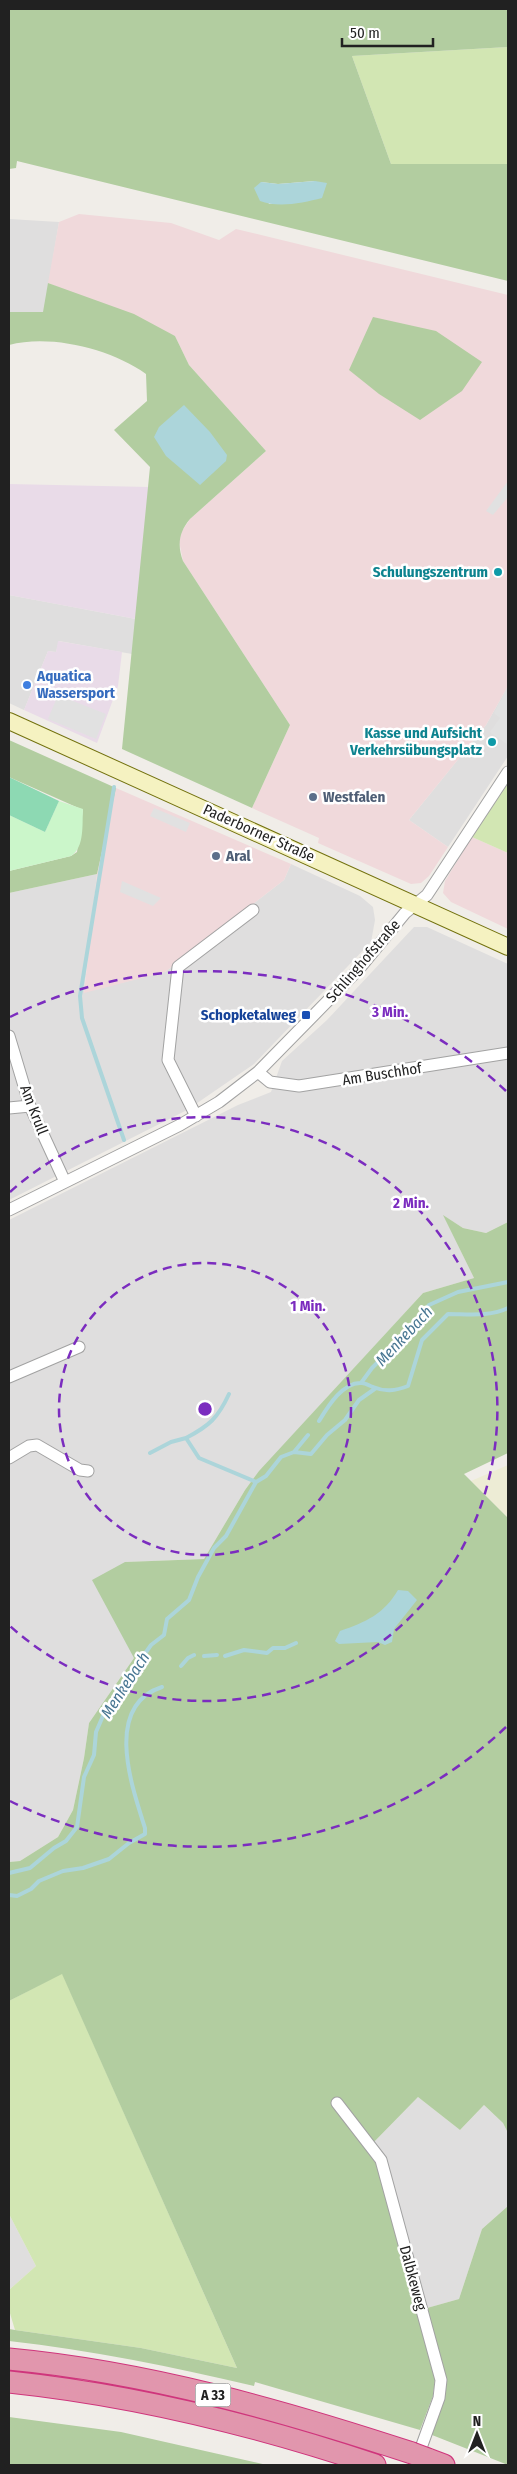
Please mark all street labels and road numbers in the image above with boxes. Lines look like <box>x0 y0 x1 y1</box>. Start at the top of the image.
street label: Paderborner Straße <box>200 800 318 866</box>
street label: Schlinghofstraße <box>322 916 404 1006</box>
street label: Am Buschhof <box>341 1059 424 1089</box>
street label: Am Krull <box>16 1083 52 1137</box>
street label: Dalbkeweg <box>396 2244 430 2312</box>
road number: A 33 <box>196 2384 230 2406</box>

